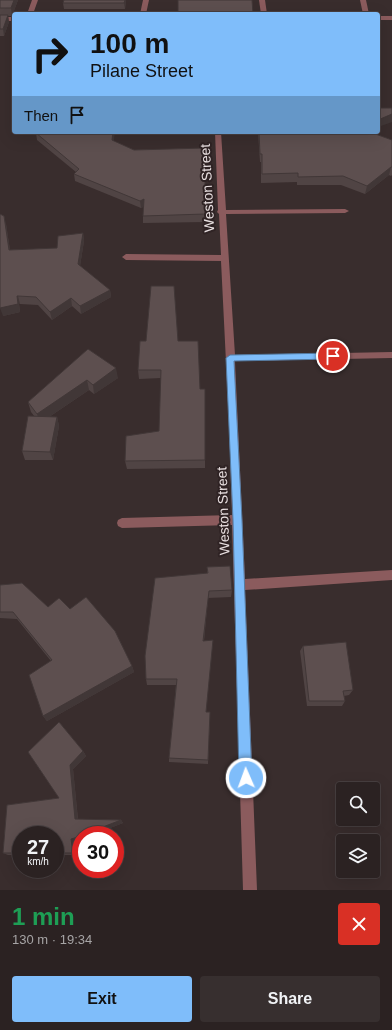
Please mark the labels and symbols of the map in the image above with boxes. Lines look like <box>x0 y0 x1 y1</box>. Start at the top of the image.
street label: Weston Street <box>197 143 217 233</box>
pin <box>316 339 350 373</box>
street label: Weston Street <box>213 466 233 555</box>
position arrow <box>225 757 267 799</box>
speed limit sign: 30 <box>72 826 124 878</box>

